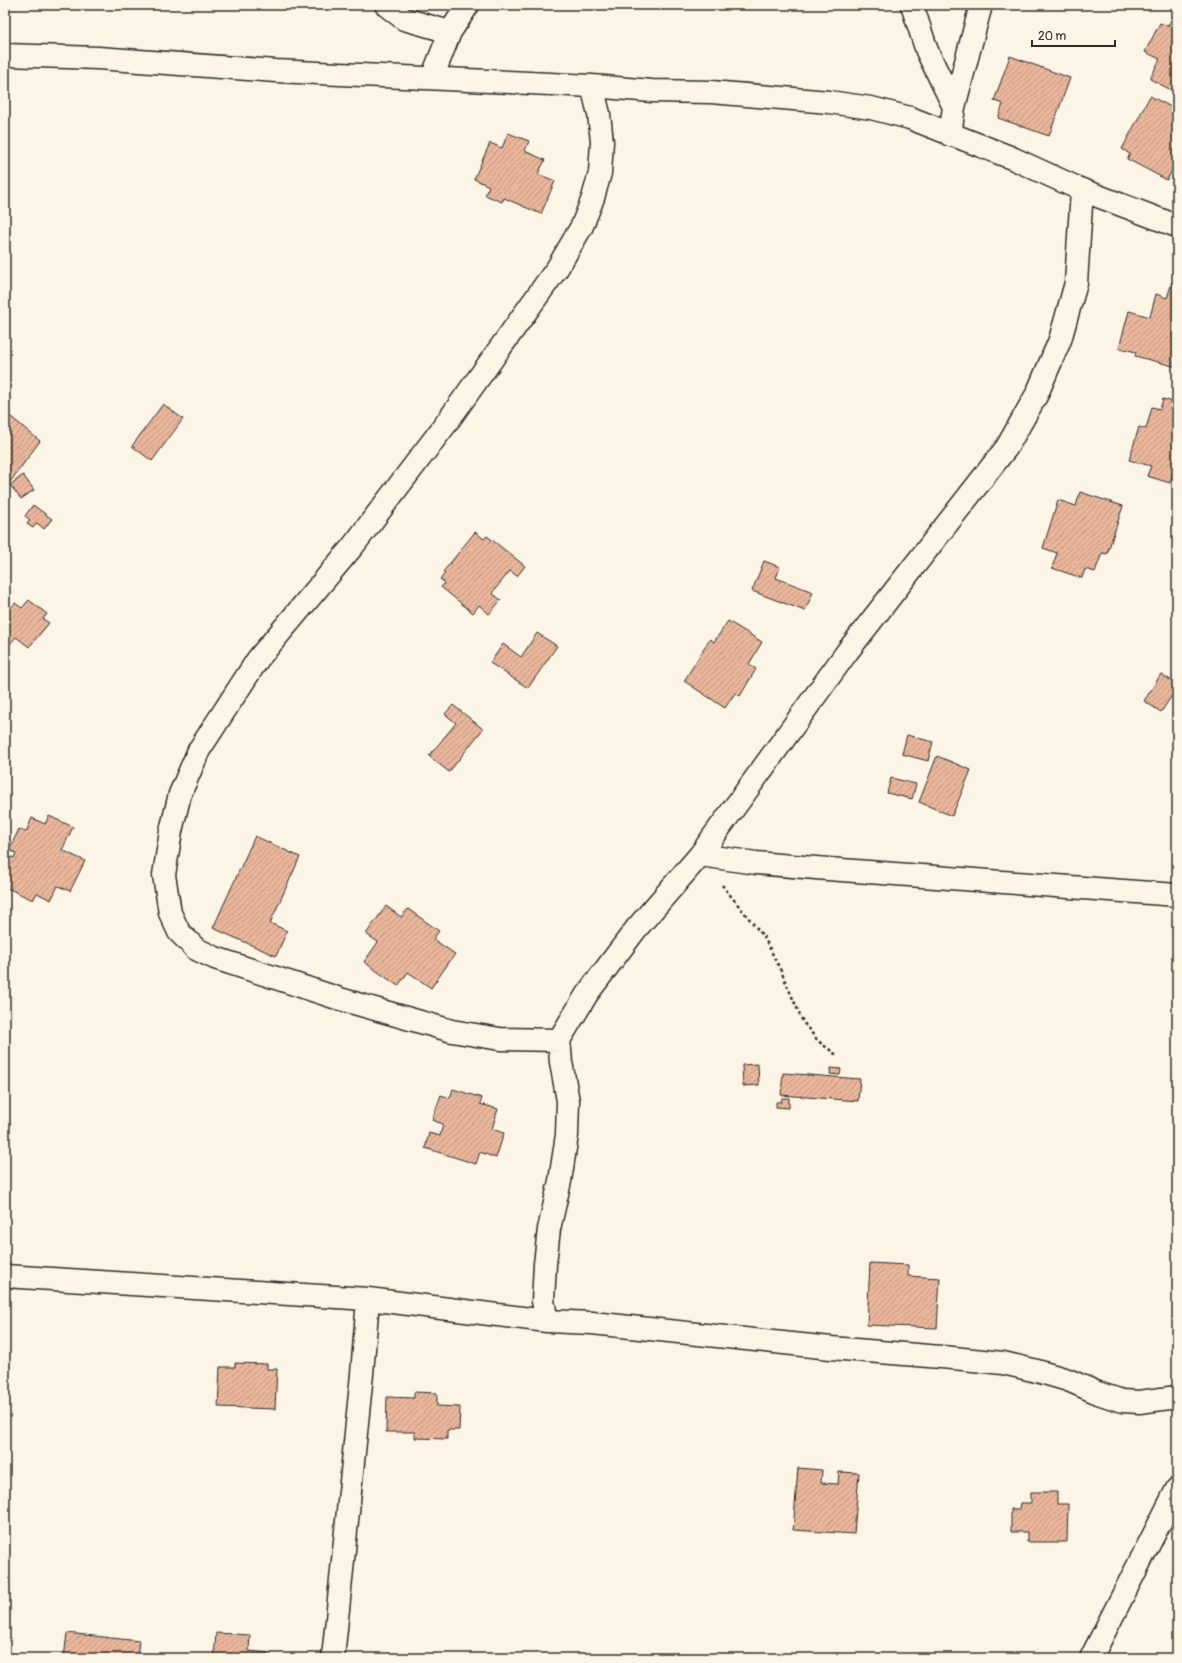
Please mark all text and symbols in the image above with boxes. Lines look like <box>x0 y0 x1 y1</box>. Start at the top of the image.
scale bar <box>1032 22 1115 48</box>
text: 20 m <box>1038 29 1067 44</box>

